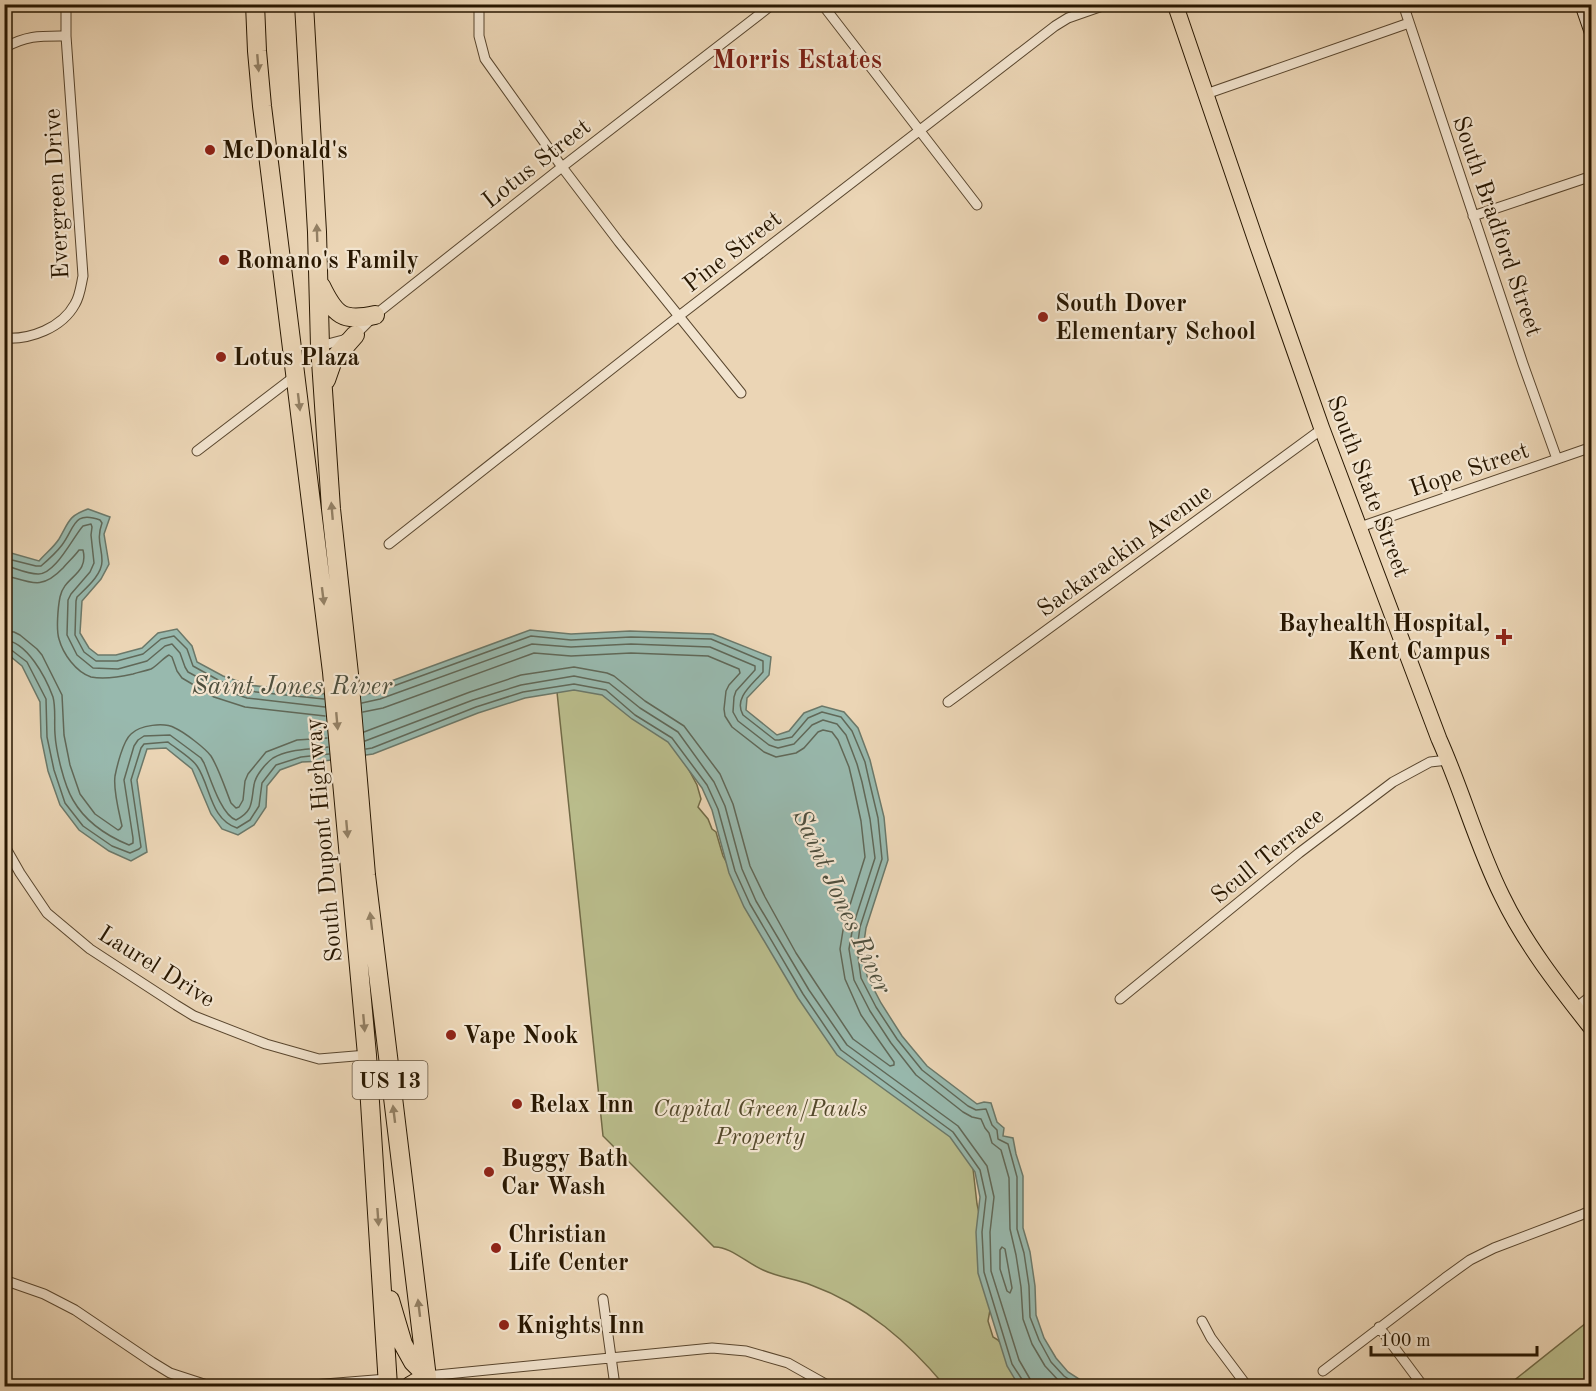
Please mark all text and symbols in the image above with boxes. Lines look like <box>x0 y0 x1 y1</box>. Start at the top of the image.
district label: Morris Estates <box>712 48 882 74</box>
one-way arrow <box>253 53 263 72</box>
street label: Evergreen Drive <box>42 108 74 280</box>
street label: South Bradford Street <box>1447 113 1545 340</box>
street label: Lotus Street <box>479 115 596 214</box>
place label: McDonald's <box>222 140 347 164</box>
marker: McDonald's <box>203 143 217 157</box>
street label: Pine Street <box>680 207 787 298</box>
one-way arrow <box>312 223 322 242</box>
place label: Romano's Family <box>236 250 419 274</box>
marker: Romano's Family <box>217 253 231 267</box>
place label: South Dover Elementary School <box>1055 293 1256 345</box>
marker: South Dover Elementary School <box>1036 310 1050 324</box>
place label: Lotus Plaza <box>233 347 360 371</box>
marker: Lotus Plaza <box>214 350 228 364</box>
street label: South State Street <box>1321 392 1413 581</box>
one-way arrow <box>294 393 303 412</box>
street label: Hope Street <box>1407 439 1532 503</box>
street label: Sackarackin Avenue <box>1034 481 1217 623</box>
one-way arrow <box>327 502 336 521</box>
one-way arrow <box>318 587 327 606</box>
place label: Bayhealth Hospital, Kent Campus <box>1278 613 1490 665</box>
marker: Bayhealth Hospital, Kent Campus <box>1495 628 1513 646</box>
water label: Saint Jones River <box>192 674 393 700</box>
one-way arrow <box>332 712 342 731</box>
street label: South Dupont Highway <box>302 716 348 963</box>
street label: Scull Terrace <box>1207 804 1329 909</box>
water label: Saint Jones River <box>787 805 896 999</box>
one-way arrow <box>342 819 351 838</box>
one-way arrow <box>366 911 376 930</box>
street label: Laurel Drive <box>93 922 218 1013</box>
one-way arrow <box>359 1013 369 1032</box>
place label: Vape Nook <box>463 1025 579 1049</box>
marker: Vape Nook <box>444 1028 458 1042</box>
road number: US 13 <box>352 1061 428 1099</box>
place label: Relax Inn <box>529 1094 634 1118</box>
marker: Relax Inn <box>510 1097 524 1111</box>
park label: Capital Green/Pauls Property <box>653 1098 867 1150</box>
one-way arrow <box>390 1105 399 1124</box>
place label: Buggy Bath Car Wash <box>501 1148 629 1200</box>
marker: Buggy Bath Car Wash <box>482 1165 496 1179</box>
one-way arrow <box>373 1208 382 1227</box>
place label: Christian Life Center <box>508 1224 629 1276</box>
marker: Christian Life Center <box>489 1241 503 1255</box>
one-way arrow <box>414 1298 423 1317</box>
place label: Knights Inn <box>516 1315 645 1339</box>
marker: Knights Inn <box>497 1318 511 1332</box>
scale bar <box>1371 1319 1538 1357</box>
text: 100 m <box>1380 1332 1431 1350</box>

